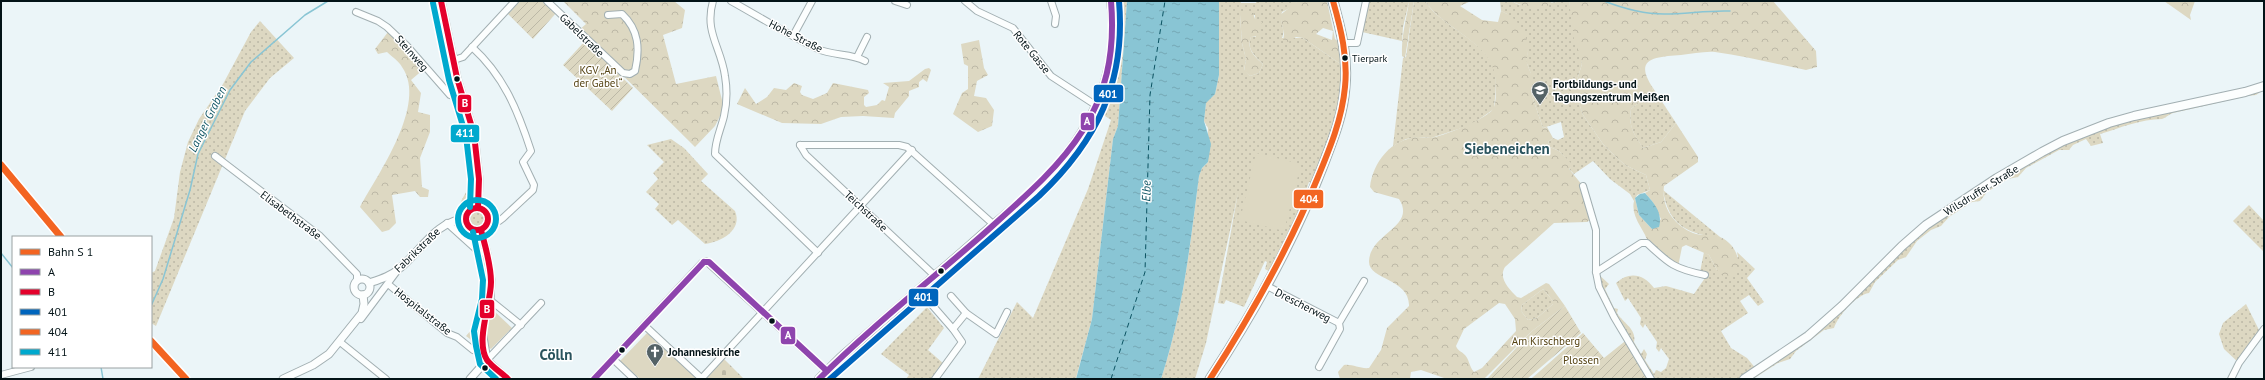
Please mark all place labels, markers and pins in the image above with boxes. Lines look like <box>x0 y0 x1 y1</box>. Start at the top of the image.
place label: Tierpark <box>1352 52 1387 65</box>
marker: Tierpark <box>1340 53 1350 63</box>
unlabelled marker <box>452 74 462 84</box>
place label: Fortbildungs- und Tagungszentrum Meißen <box>1553 77 1670 104</box>
school or university icon: Fortbildungs- und Tagungszentrum Meißen <box>1530 80 1550 105</box>
unlabelled marker <box>936 266 946 276</box>
unlabelled marker <box>767 316 777 326</box>
church icon: Johanneskirche <box>645 342 665 367</box>
unlabelled marker <box>617 345 627 355</box>
place label: Johanneskirche <box>667 345 740 359</box>
unlabelled marker <box>480 363 490 373</box>

